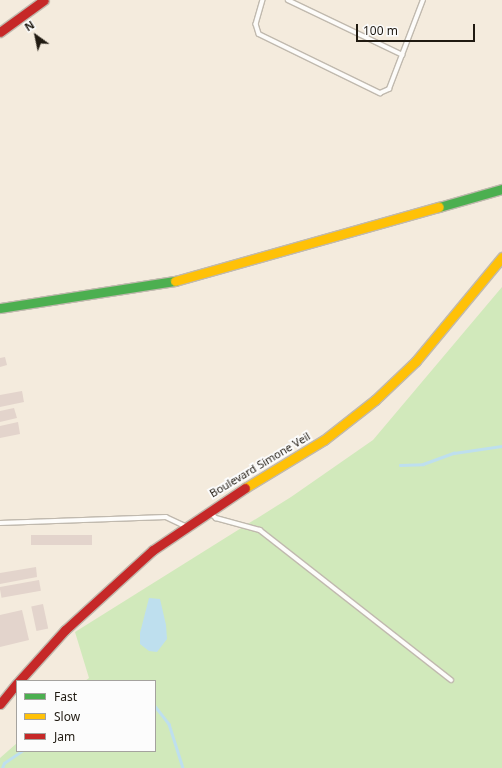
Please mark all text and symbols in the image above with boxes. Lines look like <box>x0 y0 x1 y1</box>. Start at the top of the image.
north arrow <box>16 16 56 56</box>
scale bar <box>358 16 477 42</box>
text: N <box>21 17 37 34</box>
text: 100 m <box>363 22 398 39</box>
street label: Boulevard Simone Veil <box>207 430 313 500</box>
legend <box>16 680 156 752</box>
text: Fast <box>54 688 77 705</box>
text: Slow <box>54 708 80 725</box>
text: Jam <box>54 728 75 745</box>

